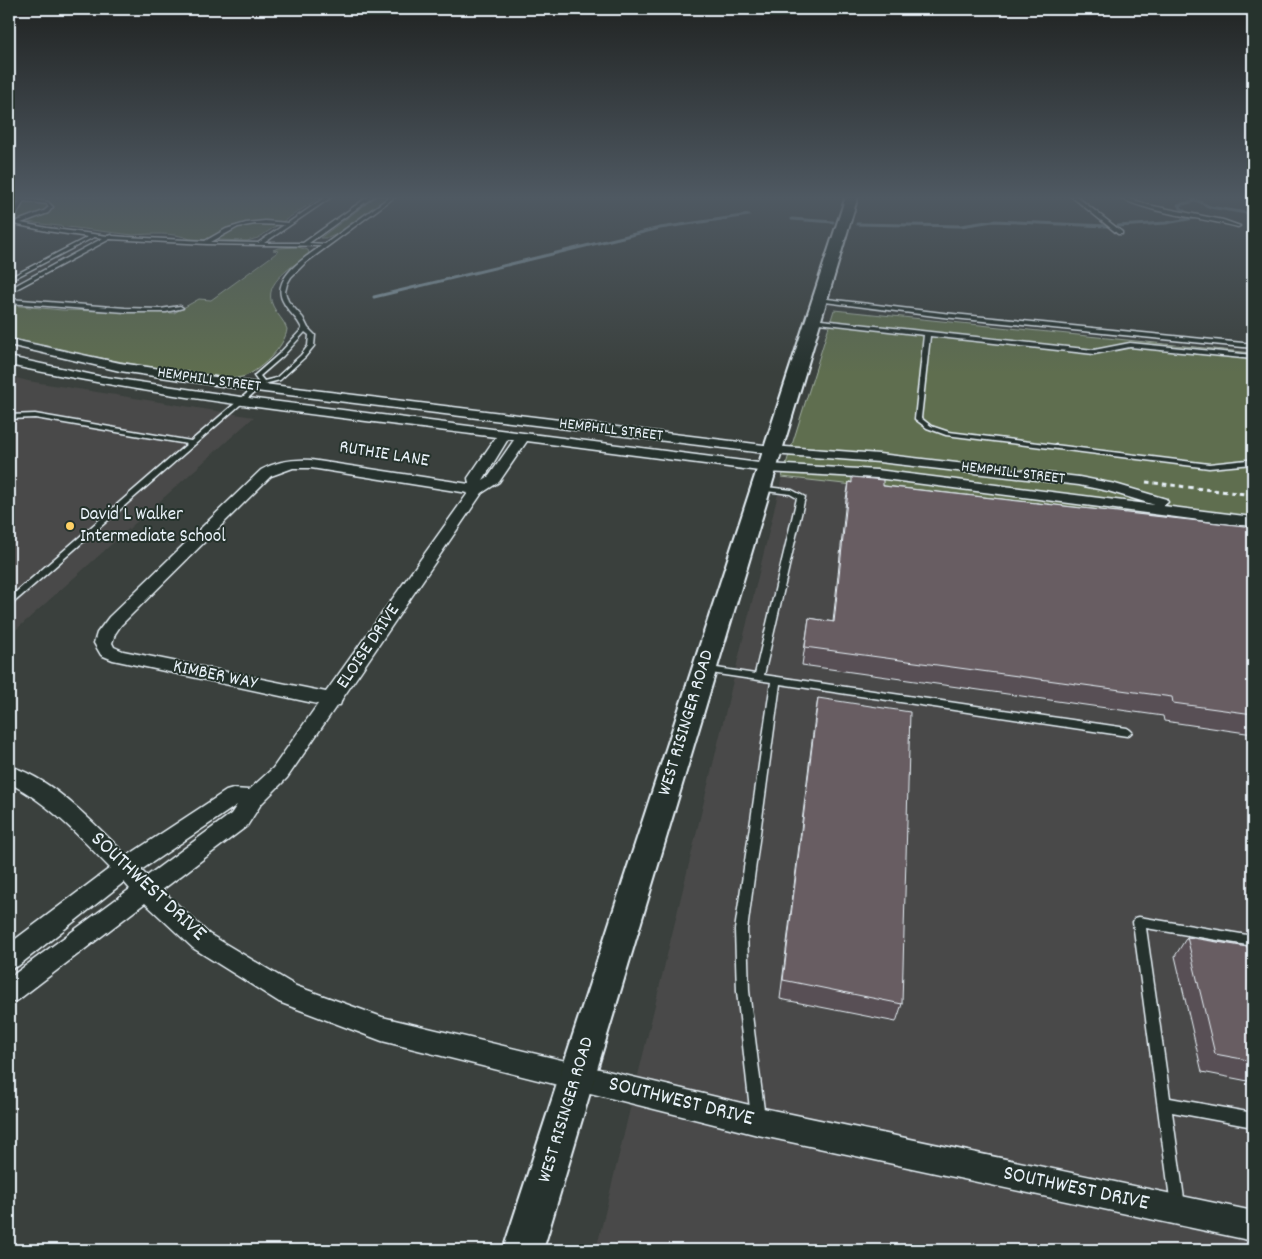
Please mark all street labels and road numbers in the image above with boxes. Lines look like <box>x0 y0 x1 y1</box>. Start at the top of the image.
street label: HEMPHILL STREET <box>156 361 263 399</box>
street label: HEMPHILL STREET <box>558 412 665 448</box>
street label: RUTHIE LANE <box>337 435 431 475</box>
street label: HEMPHILL STREET <box>960 455 1067 491</box>
street label: ELOISE DRIVE <box>331 599 408 695</box>
street label: WEST RISINGER ROAD <box>652 647 722 799</box>
street label: KIMBER WAY <box>170 654 261 698</box>
street label: SOUTHWEST DRIVE <box>83 825 213 949</box>
street label: WEST RISINGER ROAD <box>532 1034 602 1186</box>
street label: SOUTHWEST DRIVE <box>605 1069 757 1135</box>
street label: SOUTHWEST DRIVE <box>1000 1158 1152 1220</box>

